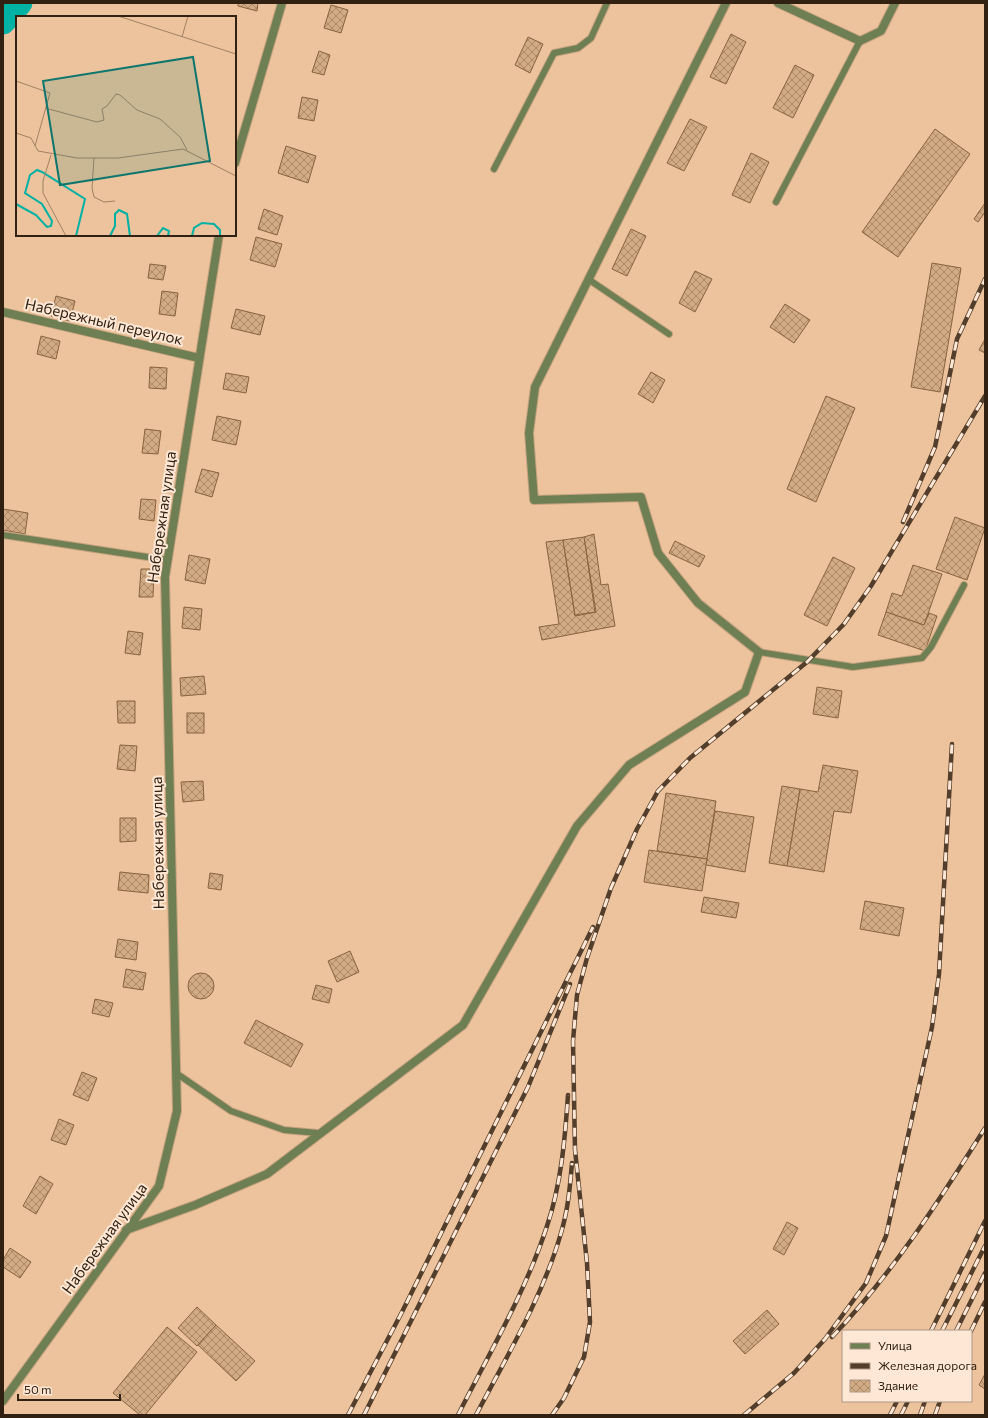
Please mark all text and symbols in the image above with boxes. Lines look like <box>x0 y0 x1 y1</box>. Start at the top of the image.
inset map <box>16 16 236 236</box>
street label: Набережный переулок <box>23 294 185 348</box>
street label: Набережная улица <box>143 450 179 584</box>
street label: Набережная улица <box>147 776 167 910</box>
street label: Набережная улица <box>58 1179 150 1297</box>
legend <box>842 1330 972 1402</box>
text: Улица <box>878 1338 912 1352</box>
text: Железная дорога <box>878 1358 977 1372</box>
scale bar <box>18 1376 120 1402</box>
text: Здание <box>878 1378 918 1392</box>
text: 50 m <box>24 1382 52 1396</box>

